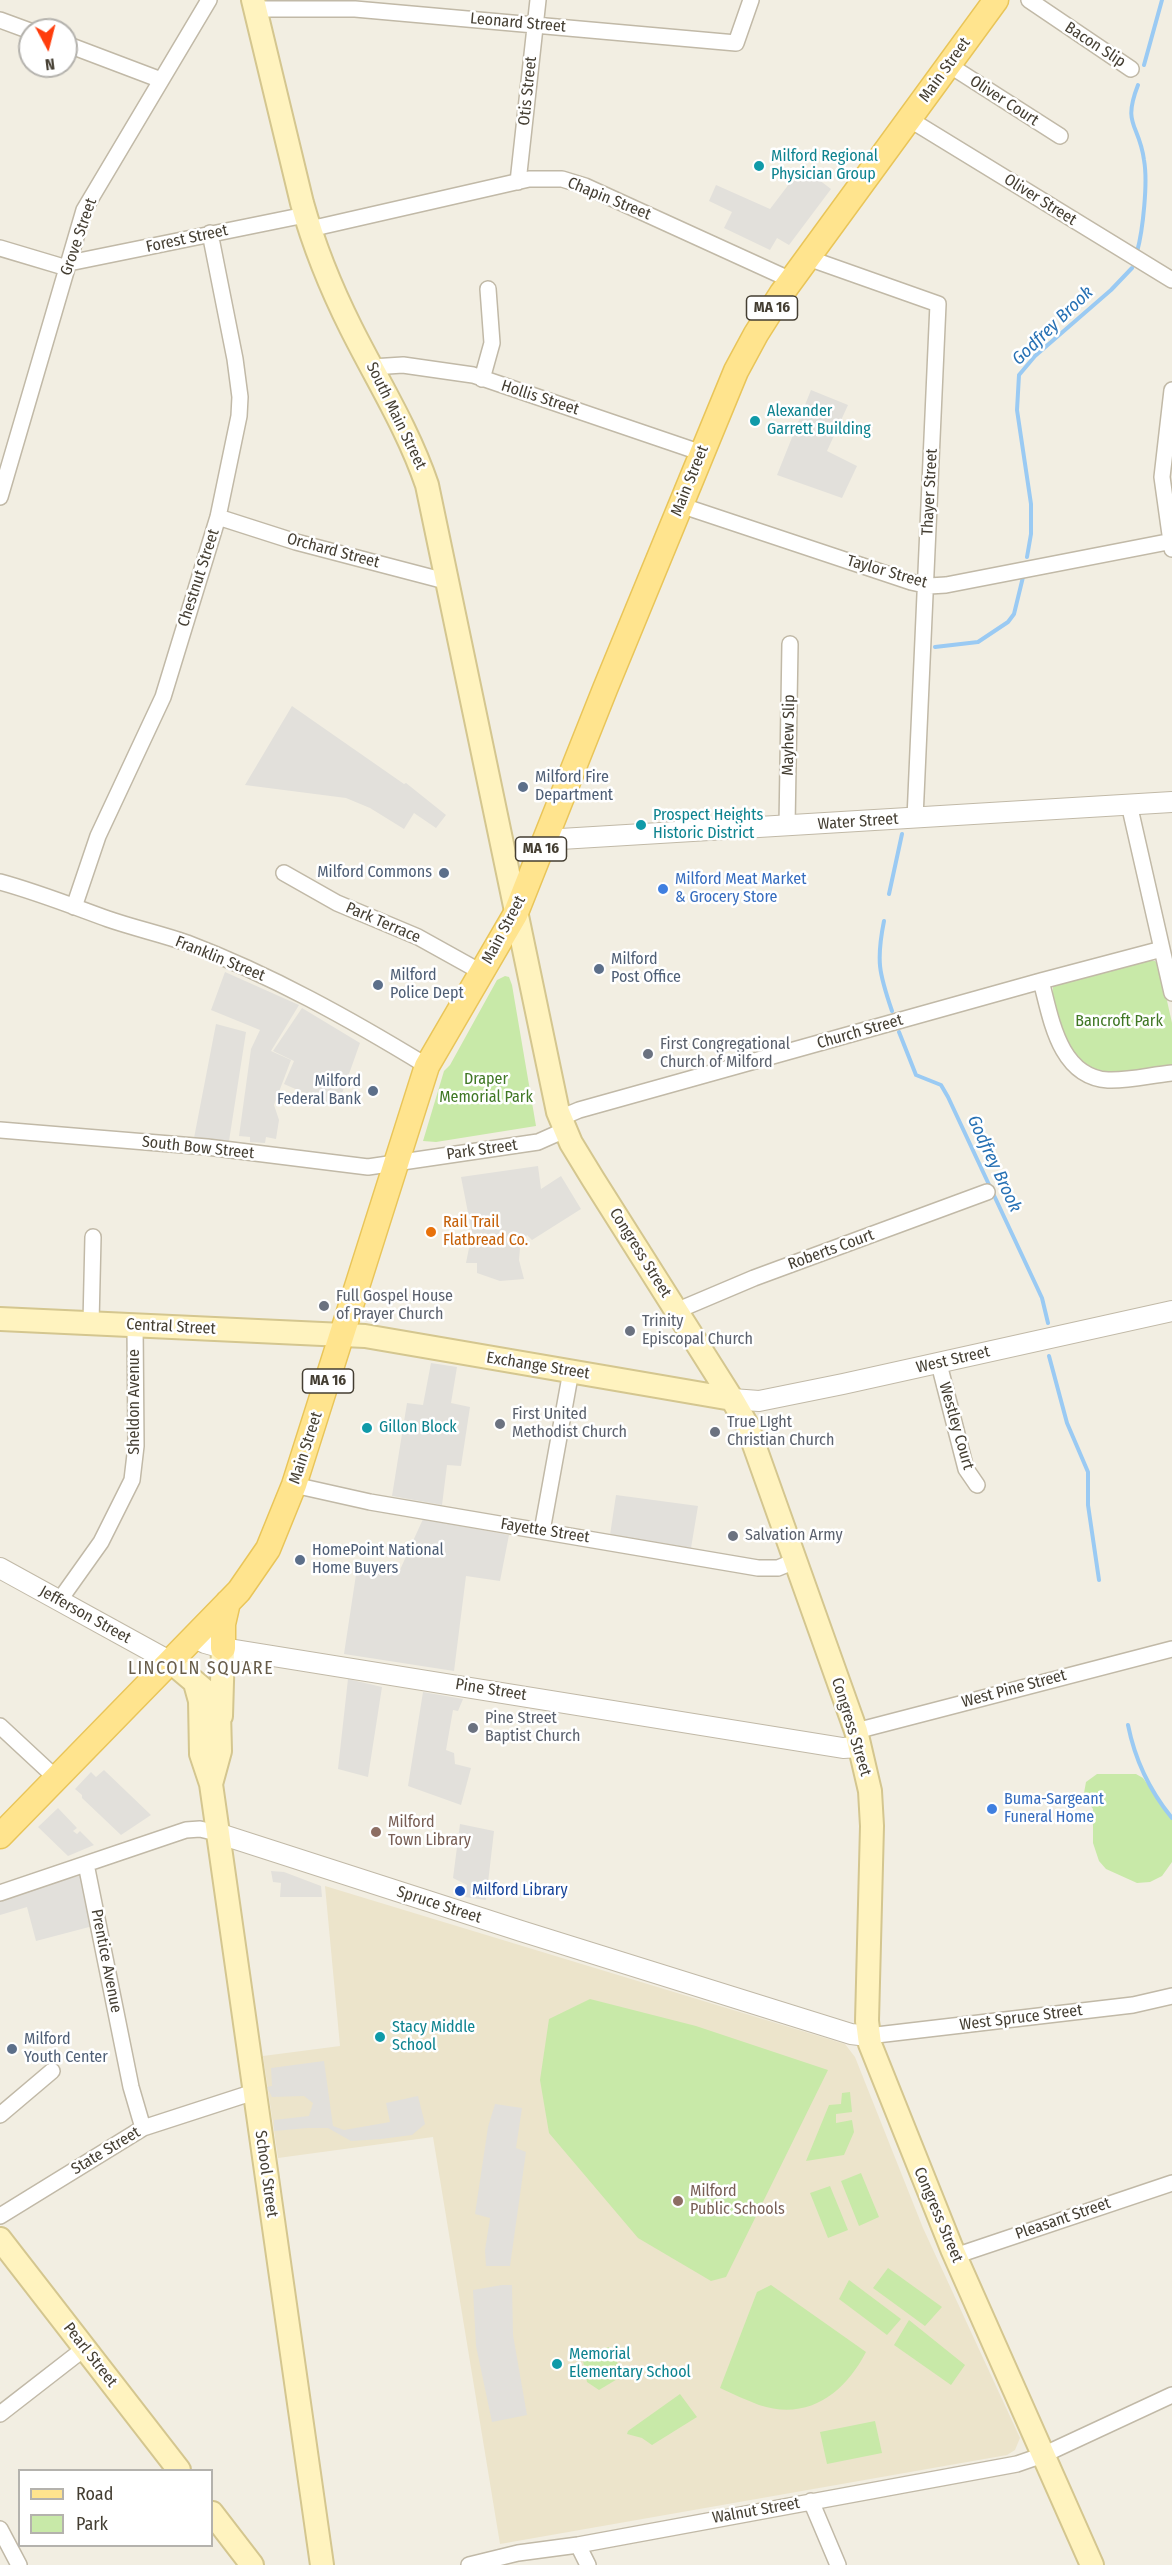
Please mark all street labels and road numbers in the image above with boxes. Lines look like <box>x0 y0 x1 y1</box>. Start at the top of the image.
street label: Leonard Street <box>469 9 567 37</box>
street label: Bacon Slip <box>1061 18 1129 72</box>
street label: Main Street <box>915 34 975 106</box>
street label: Otis Street <box>515 56 541 126</box>
street label: Oliver Court <box>966 72 1042 130</box>
street label: Oliver Street <box>1000 170 1080 230</box>
street label: Chapin Street <box>564 174 654 224</box>
street label: Grove Street <box>57 196 101 278</box>
street label: Forest Street <box>144 221 230 257</box>
road number: MA 16 <box>746 296 798 320</box>
street label: South Main Street <box>362 359 430 473</box>
street label: Hollis Street <box>499 376 581 420</box>
street label: Main Street <box>667 443 713 519</box>
street label: Thayer Street <box>918 448 942 536</box>
street label: Chestnut Street <box>174 527 224 629</box>
street label: Orchard Street <box>285 529 381 573</box>
street label: Taylor Street <box>845 551 929 593</box>
street label: Mayhew Slip <box>779 694 799 776</box>
street label: Water Street <box>817 810 899 834</box>
road number: MA 16 <box>516 837 566 861</box>
street label: Main Street <box>478 892 530 968</box>
street label: Park Terrace <box>343 899 423 947</box>
street label: Franklin Street <box>172 932 268 986</box>
street label: Church Street <box>815 1011 905 1053</box>
street label: South Bow Street <box>141 1133 255 1163</box>
street label: Park Street <box>445 1136 519 1164</box>
street label: Congress Street <box>605 1205 675 1301</box>
street label: Roberts Court <box>785 1226 877 1274</box>
street label: Central Street <box>126 1315 216 1339</box>
street label: West Street <box>914 1342 992 1378</box>
street label: Exchange Street <box>485 1348 591 1384</box>
street label: Sheldon Avenue <box>125 1349 145 1455</box>
road number: MA 16 <box>302 1369 354 1393</box>
street label: Westley Court <box>934 1380 978 1472</box>
street label: Main Street <box>285 1409 327 1487</box>
street label: Fayette Street <box>499 1514 591 1548</box>
street label: Jefferson Street <box>36 1582 134 1648</box>
street label: West Pine Street <box>960 1666 1068 1712</box>
street label: Pine Street <box>454 1675 528 1705</box>
street label: Congress Street <box>827 1676 875 1778</box>
street label: Spruce Street <box>394 1882 484 1928</box>
street label: Prentice Avenue <box>87 1908 125 2014</box>
street label: West Spruce Street <box>959 2001 1083 2035</box>
street label: State Street <box>68 2123 144 2179</box>
street label: School Street <box>250 2129 282 2219</box>
street label: Congress Street <box>909 2164 967 2266</box>
street label: Pleasant Street <box>1013 2194 1113 2244</box>
street label: Pearl Street <box>59 2319 121 2391</box>
street label: Walnut Street <box>711 2494 801 2528</box>

